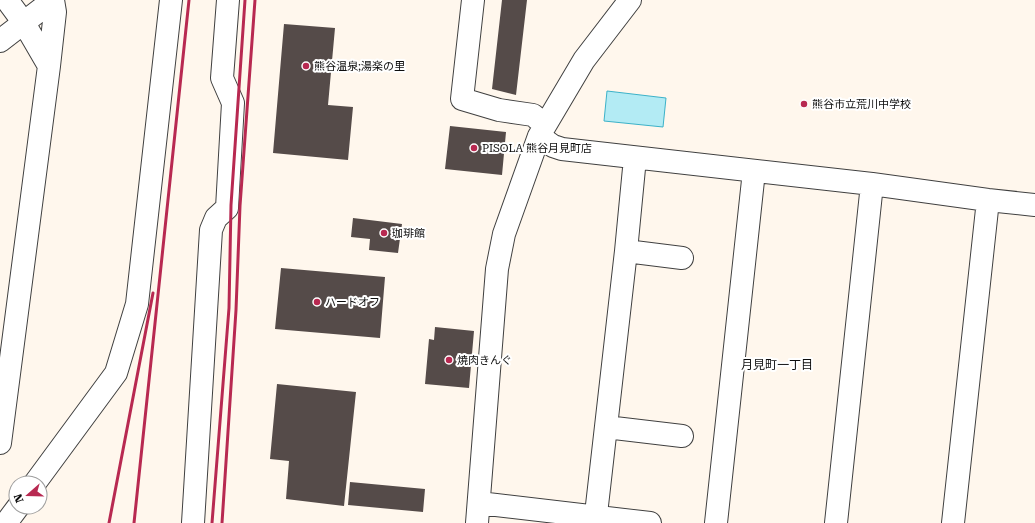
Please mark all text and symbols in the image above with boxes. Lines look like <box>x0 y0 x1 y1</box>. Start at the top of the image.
place label: 熊谷温泉;湯楽の里 <box>314 60 405 73</box>
marker: 熊谷温泉;湯楽の里 <box>301 61 311 71</box>
place label: 熊谷市立荒川中学校 <box>812 98 911 111</box>
marker: 熊谷市立荒川中学校 <box>799 99 809 109</box>
place label: PISOLA 熊谷月見町店 <box>482 142 592 155</box>
marker: PISOLA 熊谷月見町店 <box>469 143 479 153</box>
place label: 珈琲館 <box>392 227 425 240</box>
marker: 珈琲館 <box>379 228 389 238</box>
place label: ハードオフ <box>325 296 380 309</box>
marker: ハードオフ <box>312 297 322 307</box>
place label: 焼肉きんぐ <box>457 354 512 367</box>
marker: 焼肉きんぐ <box>444 355 454 365</box>
district label: 月見町一丁目 <box>741 358 813 372</box>
north arrow <box>8 475 48 515</box>
text: N <box>11 492 27 504</box>

